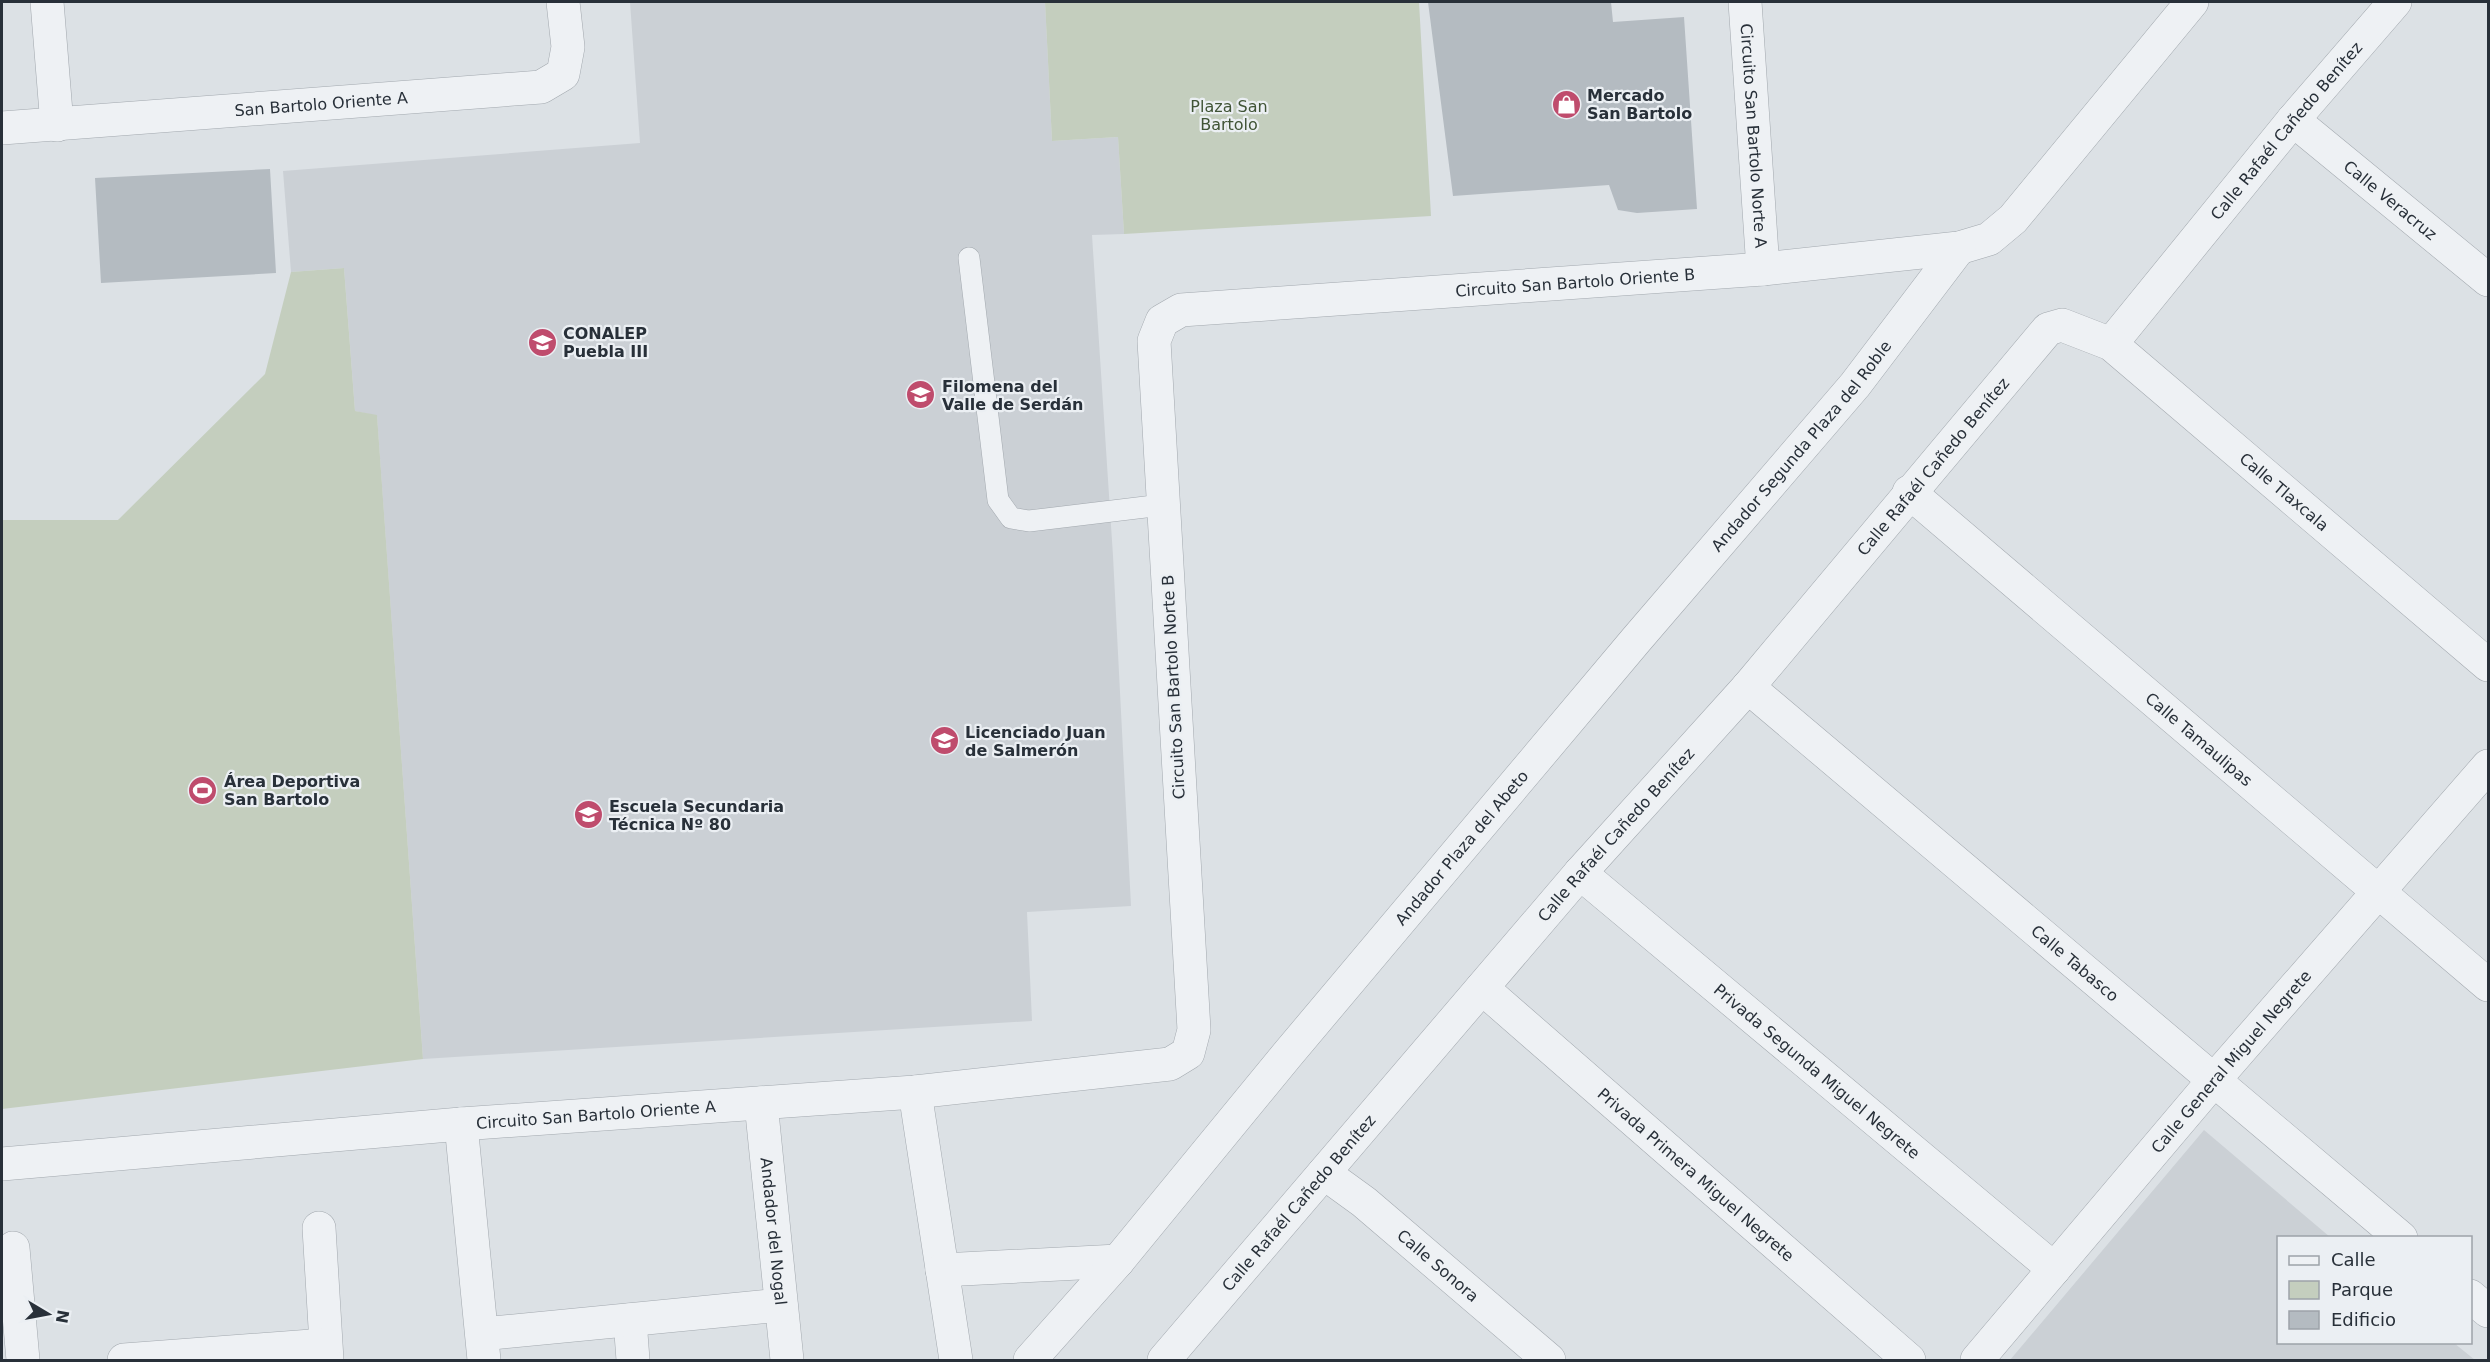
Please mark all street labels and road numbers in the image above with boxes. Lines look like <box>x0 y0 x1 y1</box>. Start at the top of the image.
street label: Circuito San Bartolo Norte A <box>1736 23 1771 249</box>
street label: Calle Rafaél Cañedo Benítez <box>2207 38 2366 224</box>
street label: San Bartolo Oriente A <box>234 88 409 120</box>
street label: Calle Veracruz <box>2340 157 2440 244</box>
street label: Circuito San Bartolo Oriente B <box>1455 265 1696 301</box>
street label: Andador Segunda Plaza del Roble <box>1707 337 1895 555</box>
street label: Calle Rafaél Cañedo Benítez <box>1853 374 2013 559</box>
street label: Calle Tlaxcala <box>2236 449 2332 535</box>
street label: Circuito San Bartolo Norte B <box>1158 574 1189 800</box>
street label: Calle Tamaulipas <box>2141 689 2256 790</box>
street label: Calle Rafaél Cañedo Benítez <box>1534 744 1698 926</box>
street label: Andador Plaza del Abeto <box>1391 767 1532 929</box>
street label: Calle Tabasco <box>2027 921 2122 1006</box>
street label: Calle General Miguel Negrete <box>2147 967 2315 1157</box>
street label: Privada Segunda Miguel Negrete <box>1710 980 1924 1163</box>
street label: Privada Primera Miguel Negrete <box>1594 1084 1798 1266</box>
street label: Circuito San Bartolo Oriente A <box>475 1097 716 1133</box>
street label: Calle Rafaél Cañedo Benítez <box>1218 1111 1380 1295</box>
street label: Andador del Nogal <box>757 1157 790 1306</box>
street label: Calle Sonora <box>1393 1226 1482 1306</box>

